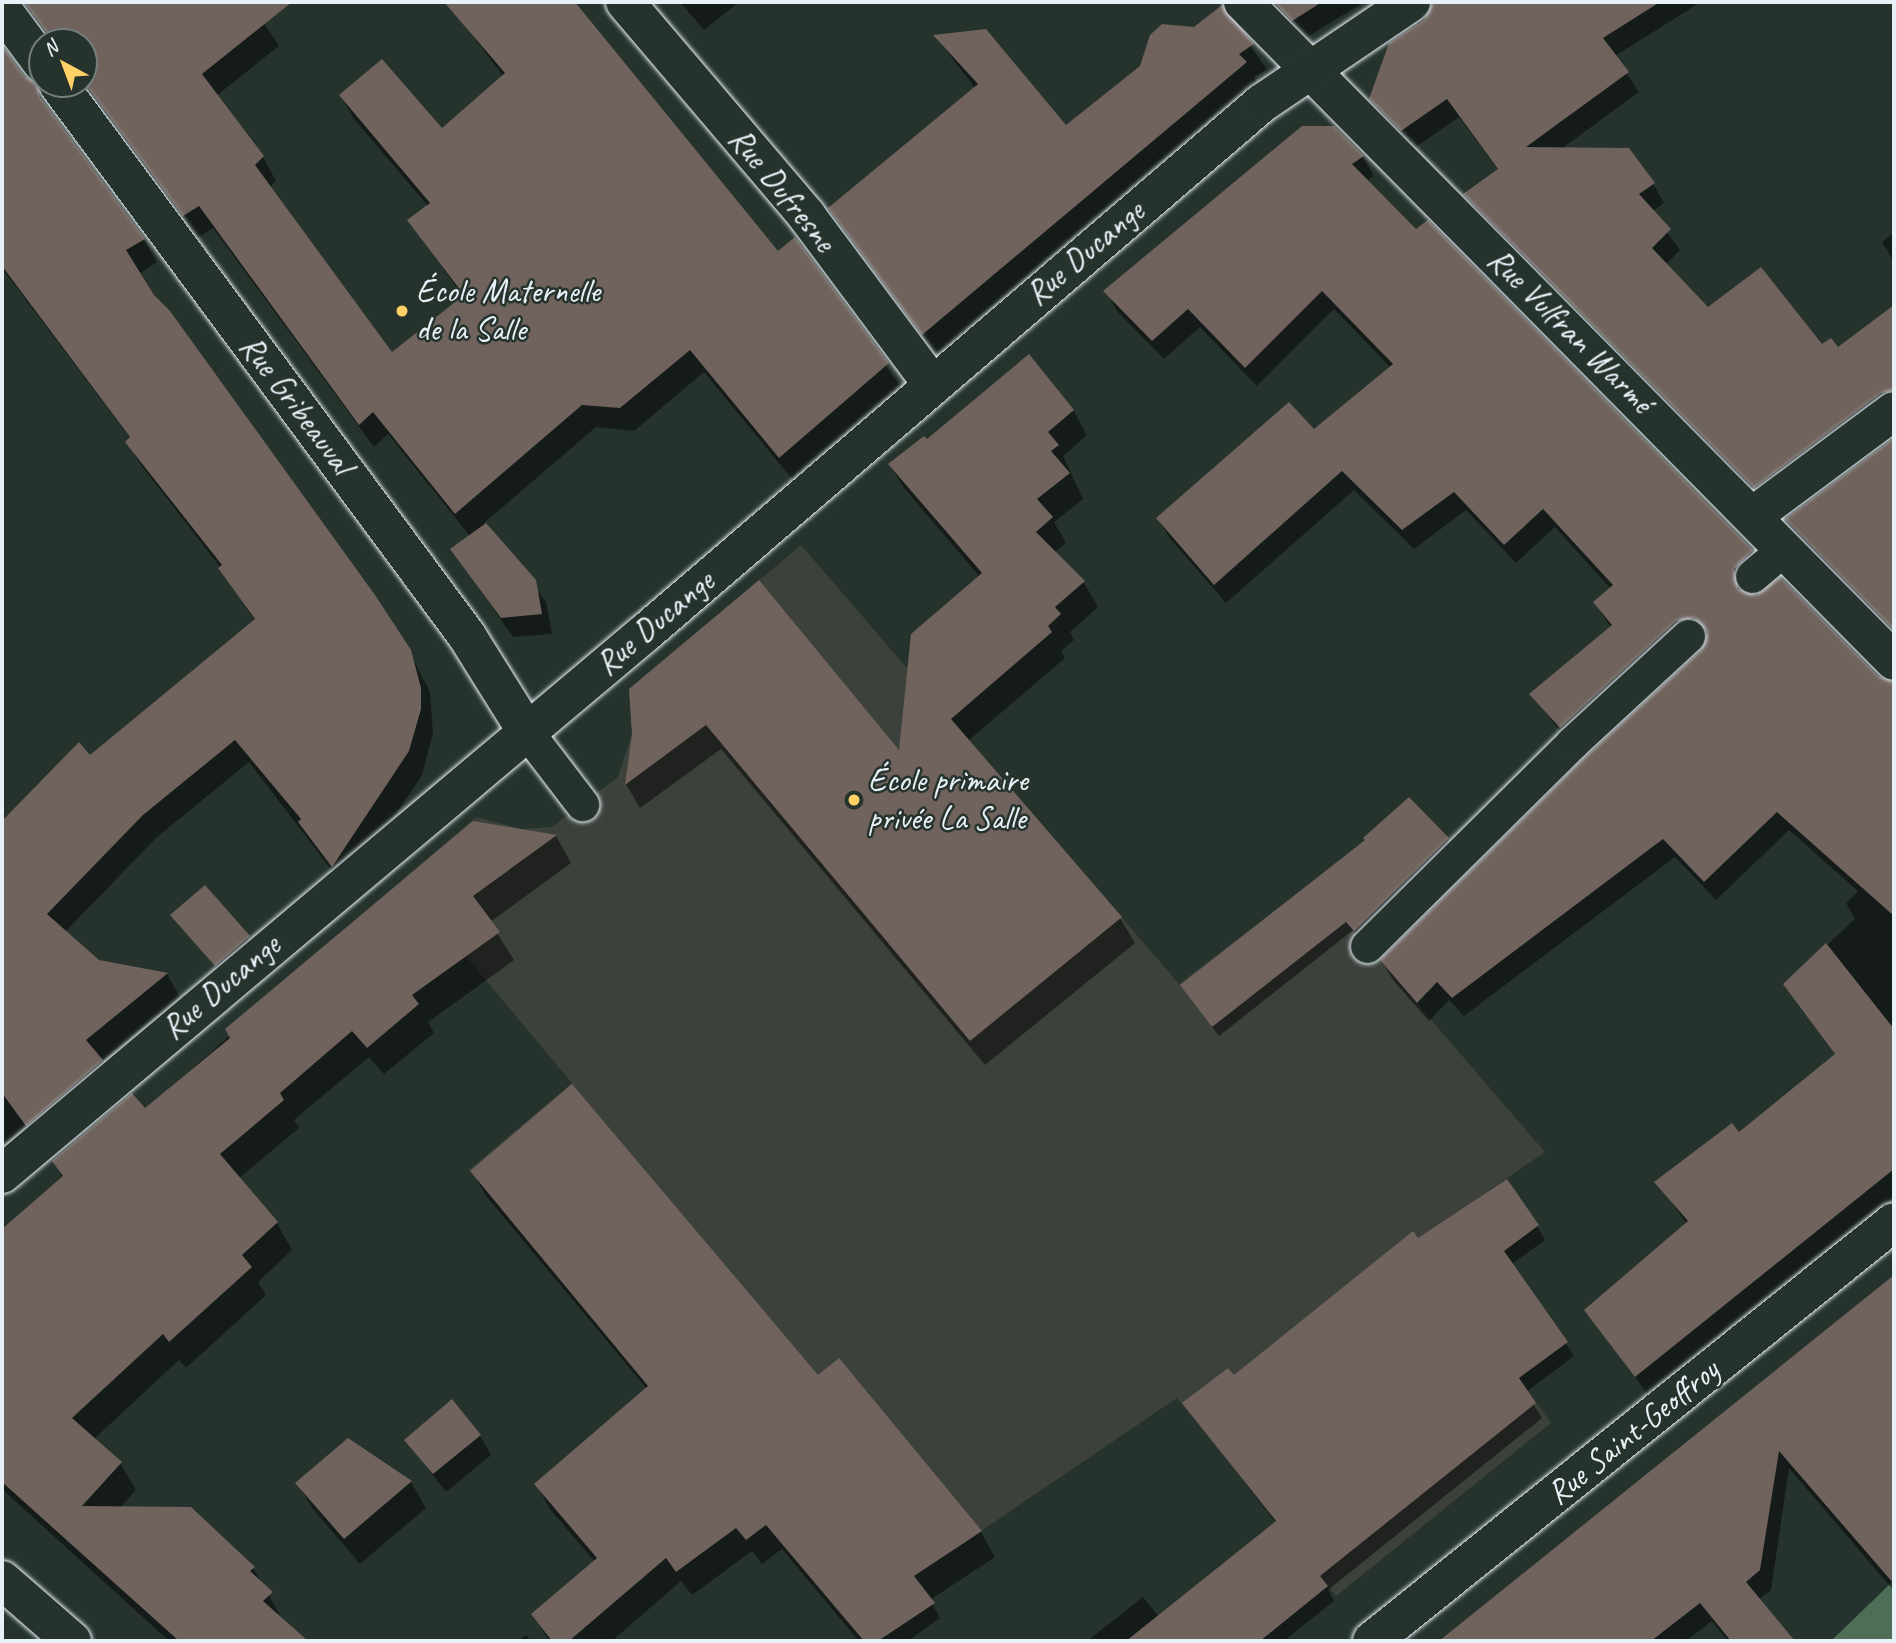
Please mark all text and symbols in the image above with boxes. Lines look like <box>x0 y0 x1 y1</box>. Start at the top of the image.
north arrow <box>28 28 98 98</box>
text: N <box>38 36 63 62</box>
street label: Rue Dufresne <box>720 120 844 260</box>
street label: Rue Ducange <box>1018 192 1152 314</box>
street label: Rue Vulfran Warmé <box>1478 239 1662 423</box>
place label: École Maternelle de la Salle <box>416 272 601 350</box>
marker: École Maternelle de la Salle <box>394 303 410 319</box>
street label: Rue Gribeauval <box>231 328 361 482</box>
street label: Rue Ducange <box>588 562 722 684</box>
place label: École primaire privée La Salle <box>868 761 1027 839</box>
marker: École primaire privée La Salle <box>846 792 862 808</box>
street label: Rue Ducange <box>154 926 288 1048</box>
street label: Rue Saint-Geoffroy <box>1539 1350 1727 1514</box>

